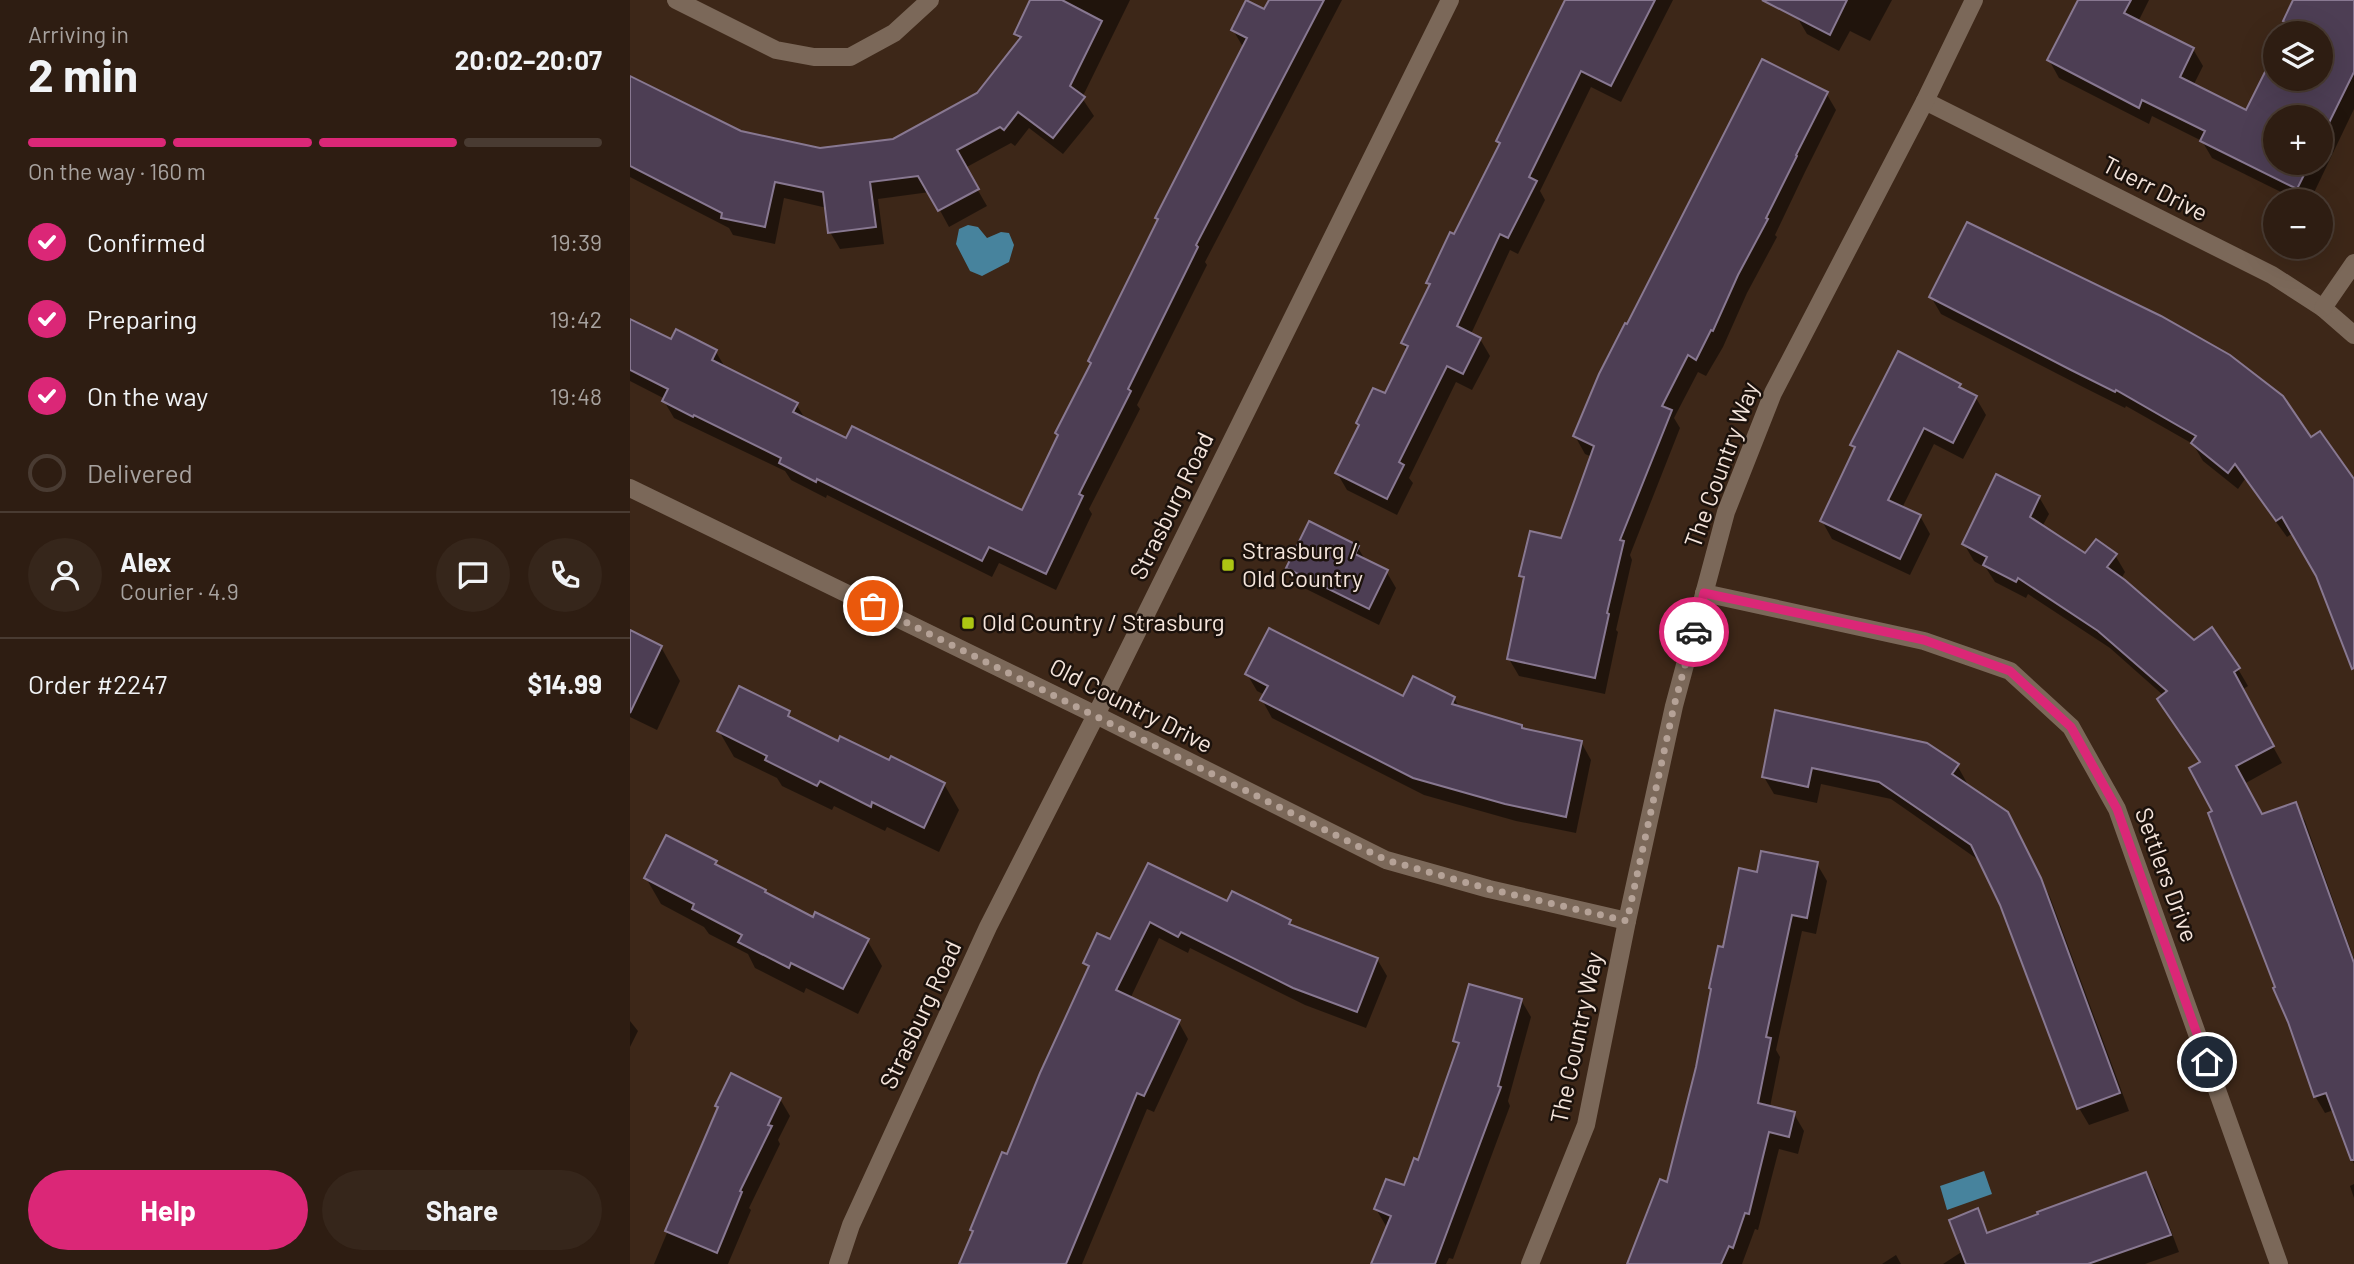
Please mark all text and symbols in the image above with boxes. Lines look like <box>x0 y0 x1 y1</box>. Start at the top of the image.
text: Arriving in <box>28 20 129 48</box>
map controls <box>2263 21 2333 259</box>
button: layers <box>2263 21 2333 91</box>
text: 20:02–20:07 <box>455 44 602 75</box>
text: 2 min <box>28 46 138 101</box>
button: + <box>2263 105 2333 175</box>
street label: Tuerr Drive <box>2098 149 2213 226</box>
text: On the way · 160 m <box>28 157 206 185</box>
button: − <box>2263 189 2333 259</box>
icon: check <box>28 223 66 261</box>
text: Confirmed <box>87 226 206 257</box>
text: 19:39 <box>550 228 602 256</box>
icon: check <box>28 300 66 338</box>
text: Preparing <box>87 303 197 334</box>
text: 19:42 <box>549 305 602 333</box>
icon: check <box>28 377 66 415</box>
street label: The Country Way <box>1677 378 1764 551</box>
text: On the way <box>87 380 208 411</box>
text: 19:48 <box>550 382 602 410</box>
street label: Strasburg Road <box>1122 427 1219 584</box>
text: Delivered <box>87 457 193 488</box>
place label: Strasburg / Old Country <box>1242 535 1363 592</box>
button: person <box>28 538 102 612</box>
button: chat <box>436 538 510 612</box>
button: phone <box>528 538 602 612</box>
text: Alex <box>120 546 171 577</box>
marker: Strasburg / Old Country <box>1220 557 1236 573</box>
pin <box>843 576 903 636</box>
text: Courier · 4.9 <box>120 577 239 605</box>
icon: bag <box>854 587 892 625</box>
courier <box>1659 597 1729 667</box>
place label: Old Country / Strasburg <box>982 607 1225 636</box>
icon: car <box>1675 613 1713 651</box>
marker: Old Country / Strasburg <box>960 615 976 631</box>
street label: Old Country Drive <box>1045 651 1218 758</box>
text: Order #2247 <box>28 668 167 699</box>
text: $14.99 <box>528 668 602 699</box>
street label: Settlers Drive <box>2130 803 2205 946</box>
street label: Strasburg Road <box>873 936 967 1093</box>
street label: The Country Way <box>1543 949 1608 1126</box>
pin <box>2177 1032 2237 1092</box>
icon: home <box>2188 1043 2226 1081</box>
button: Help <box>28 1170 308 1250</box>
button: Share <box>322 1170 602 1250</box>

